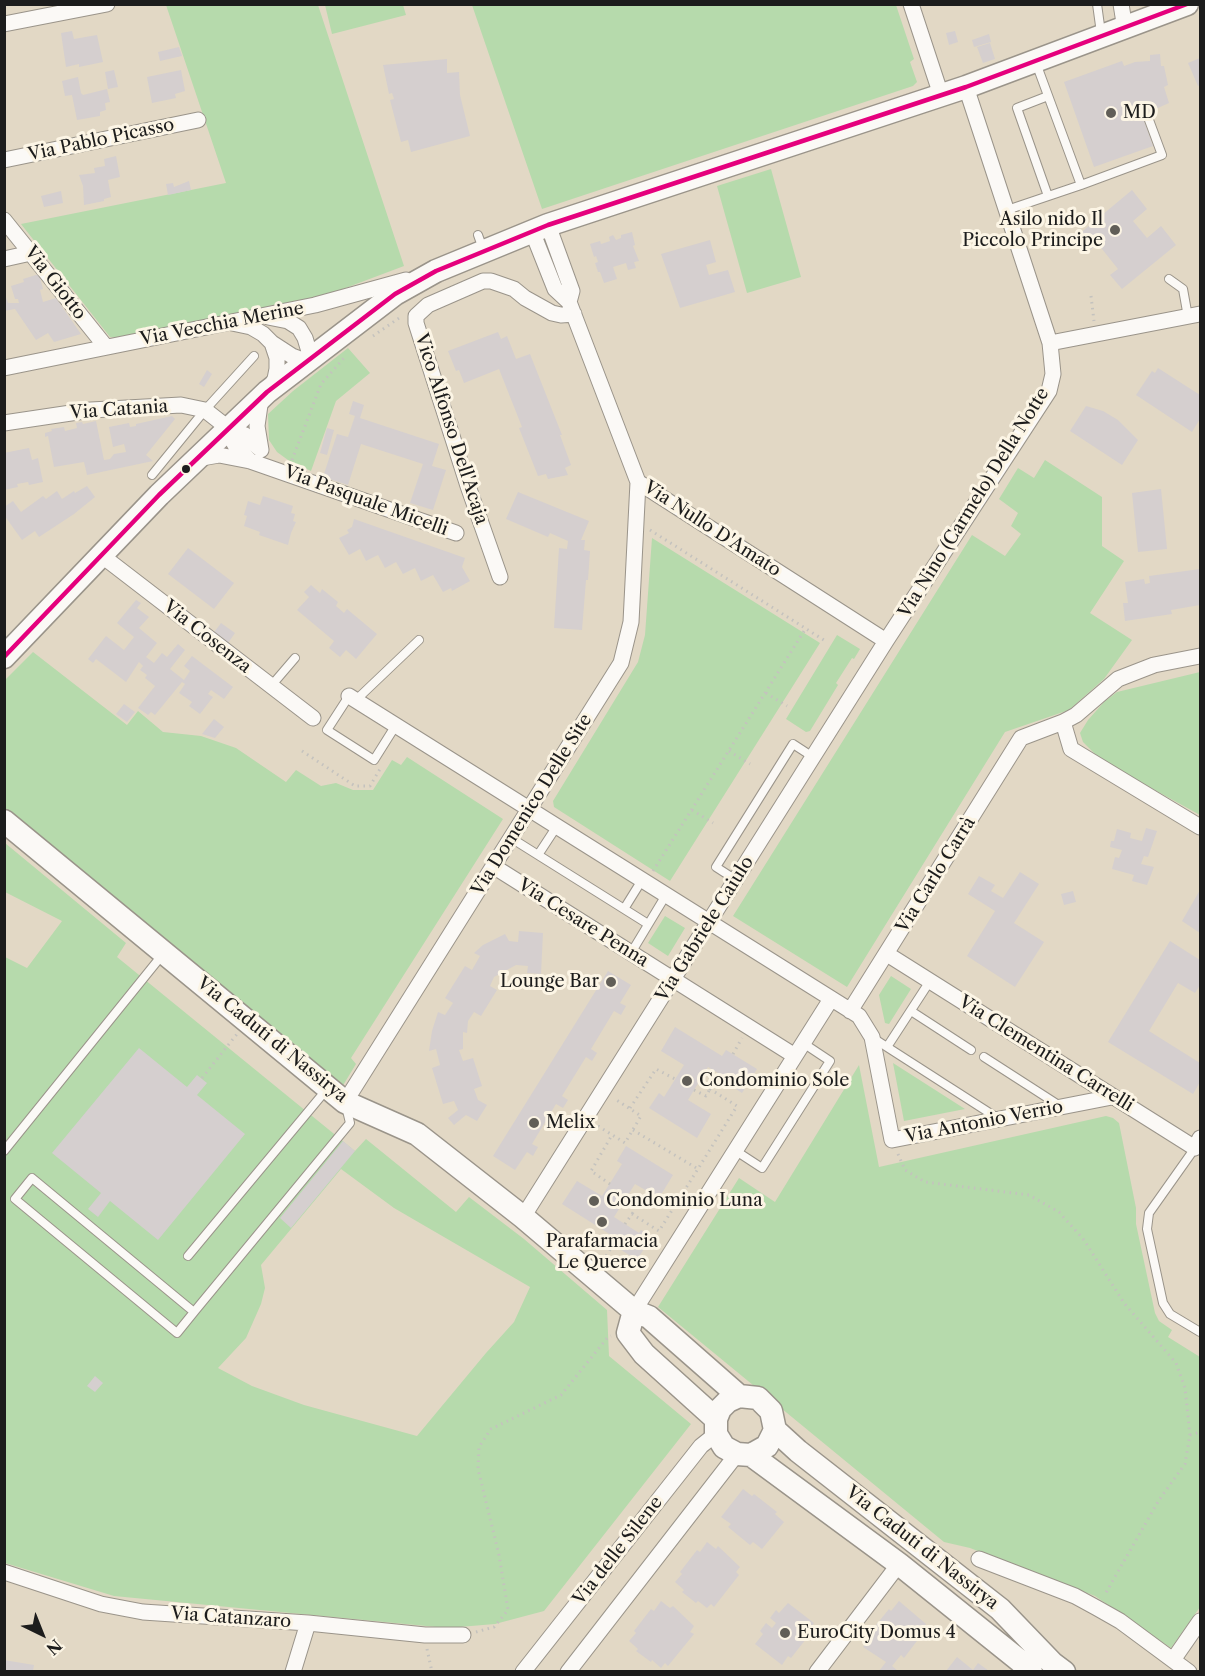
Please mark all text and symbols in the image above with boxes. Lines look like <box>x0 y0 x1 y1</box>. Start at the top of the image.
place label: MD <box>1123 102 1156 124</box>
marker: MD <box>1104 106 1118 120</box>
street label: Via Pablo Picasso <box>26 114 176 166</box>
place label: Asilo nido Il Piccolo Principe <box>962 209 1103 252</box>
marker: Asilo nido Il Piccolo Principe <box>1108 223 1122 237</box>
street label: Via Giotto <box>20 242 90 324</box>
street label: Via Vecchia Merine <box>138 298 306 350</box>
street label: Vico Alfonso Dell'Acaja <box>410 331 492 527</box>
street label: Via Nino (Carmelo) Della Notte <box>894 384 1054 622</box>
street label: Via Catania <box>69 396 169 424</box>
street label: Via Pasquale Micelli <box>281 461 451 541</box>
unlabelled marker <box>180 463 192 475</box>
street label: Via Nullo D'Amato <box>639 477 785 581</box>
street label: Via Cosenza <box>159 596 255 678</box>
street label: Via Domenico Delle Site <box>467 710 597 900</box>
street label: Via Carlo Carrà <box>892 813 980 937</box>
street label: Via Gabriele Caiulo <box>652 852 758 1006</box>
street label: Via Cesare Penna <box>514 874 652 972</box>
place label: Lounge Bar <box>500 971 599 993</box>
street label: Via Caduti di Nassirya <box>192 973 352 1107</box>
marker: Lounge Bar <box>604 975 618 989</box>
street label: Via Clementina Carrelli <box>955 991 1137 1117</box>
place label: Condominio Sole <box>699 1070 849 1092</box>
marker: Condominio Sole <box>680 1074 694 1088</box>
street label: Via Antonio Verrio <box>903 1096 1065 1148</box>
place label: Melix <box>546 1112 595 1134</box>
marker: Melix <box>527 1116 541 1130</box>
place label: Condominio Luna <box>606 1190 763 1212</box>
marker: Condominio Luna <box>587 1194 601 1208</box>
marker: Parafarmacia Le Querce <box>595 1215 609 1229</box>
place label: Parafarmacia Le Querce <box>546 1231 658 1274</box>
street label: Via Caduti di Nassirya <box>841 1482 1003 1614</box>
street label: Via delle Silene <box>569 1492 667 1610</box>
street label: Via Catanzaro <box>170 1603 292 1633</box>
north arrow <box>12 1604 72 1664</box>
place label: EuroCity Domus 4 <box>797 1622 956 1644</box>
marker: EuroCity Domus 4 <box>778 1626 792 1640</box>
text: N <box>42 1635 66 1659</box>

